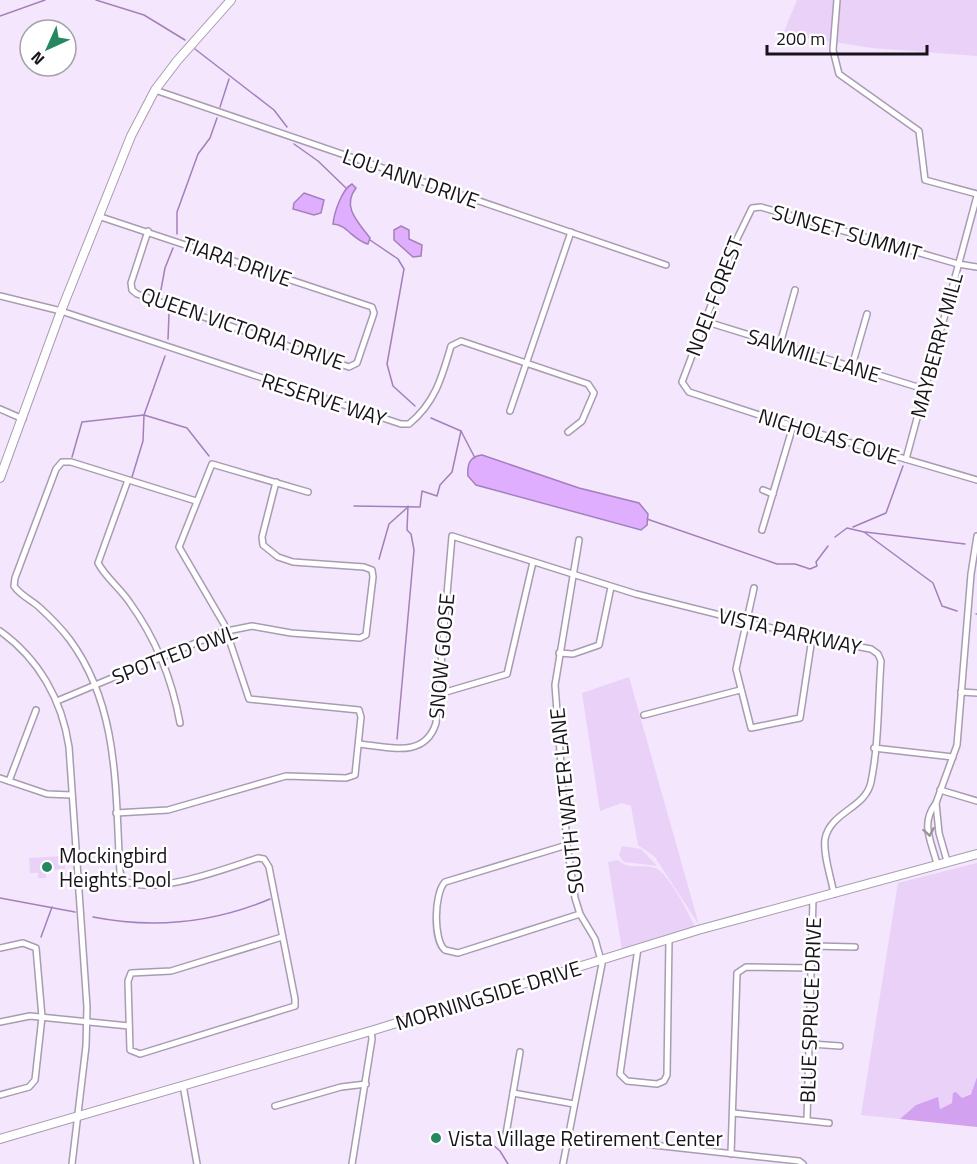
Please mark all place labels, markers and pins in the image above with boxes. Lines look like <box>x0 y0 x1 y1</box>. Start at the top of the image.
place label: Mockingbird Heights Pool <box>59 839 171 895</box>
marker: Mockingbird Heights Pool <box>40 860 54 874</box>
place label: Vista Village Retirement Center <box>448 1122 723 1154</box>
marker: Vista Village Retirement Center <box>429 1131 443 1145</box>

